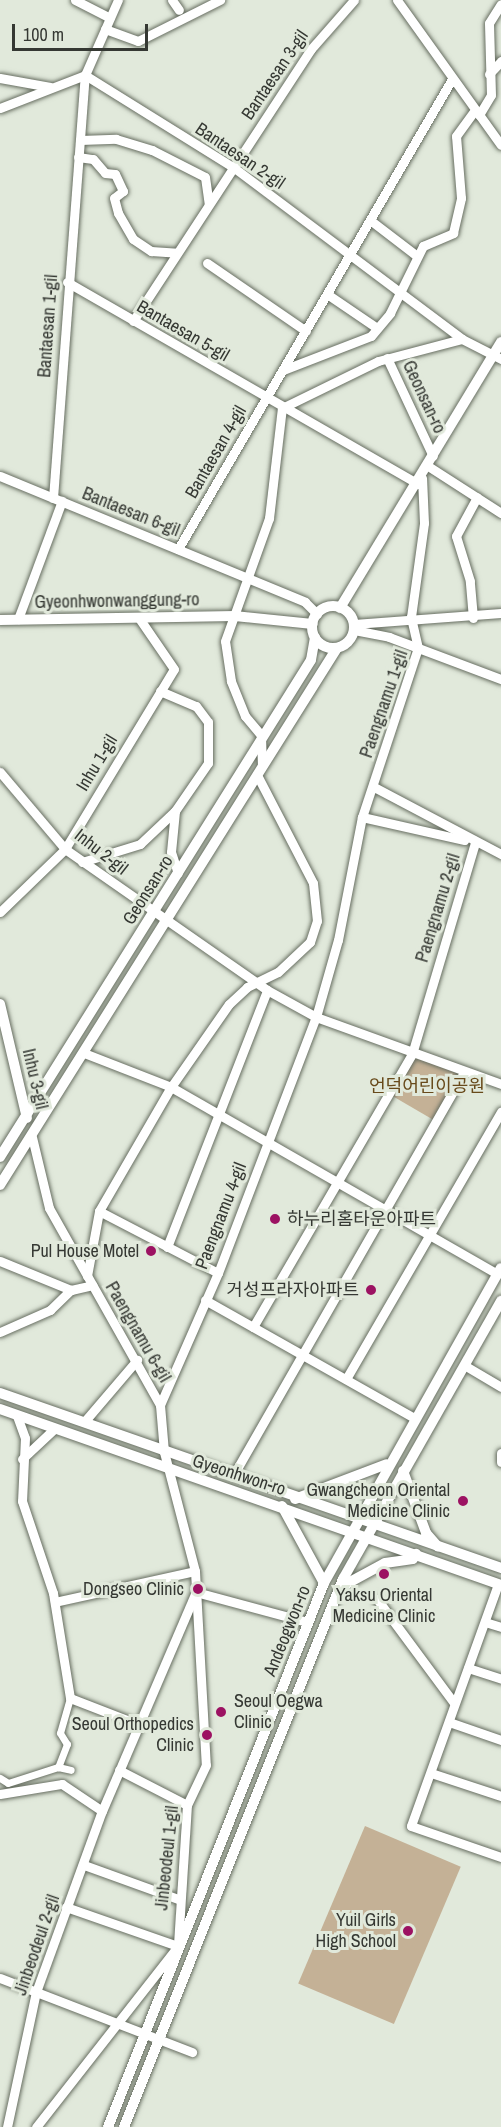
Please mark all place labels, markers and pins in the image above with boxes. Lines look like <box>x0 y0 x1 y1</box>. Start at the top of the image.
place label: 하누리홈타운아파트 <box>287 1208 436 1230</box>
marker: 하누리홈타운아파트 <box>268 1212 282 1226</box>
place label: Pul House Motel <box>31 1240 139 1262</box>
marker: Pul House Motel <box>144 1244 158 1258</box>
place label: 거성프라자아파트 <box>227 1279 359 1301</box>
marker: 거성프라자아파트 <box>364 1283 378 1297</box>
place label: Gwangcheon Oriental Medicine Clinic <box>306 1480 450 1522</box>
marker: Gwangcheon Oriental Medicine Clinic <box>454 1492 472 1510</box>
marker: Yaksu Oriental Medicine Clinic <box>375 1565 393 1583</box>
place label: Dongseo Clinic <box>83 1578 184 1600</box>
marker: Dongseo Clinic <box>189 1580 207 1598</box>
place label: Yaksu Oriental Medicine Clinic <box>333 1585 435 1628</box>
place label: Seoul Oegwa Clinic <box>234 1691 323 1734</box>
marker: Seoul Oegwa Clinic <box>212 1703 230 1721</box>
place label: Seoul Orthopedics Clinic <box>72 1714 194 1756</box>
marker: Seoul Orthopedics Clinic <box>198 1726 216 1744</box>
place label: Yuil Girls High School <box>316 1910 396 1952</box>
marker: Yuil Girls High School <box>401 1924 415 1938</box>

